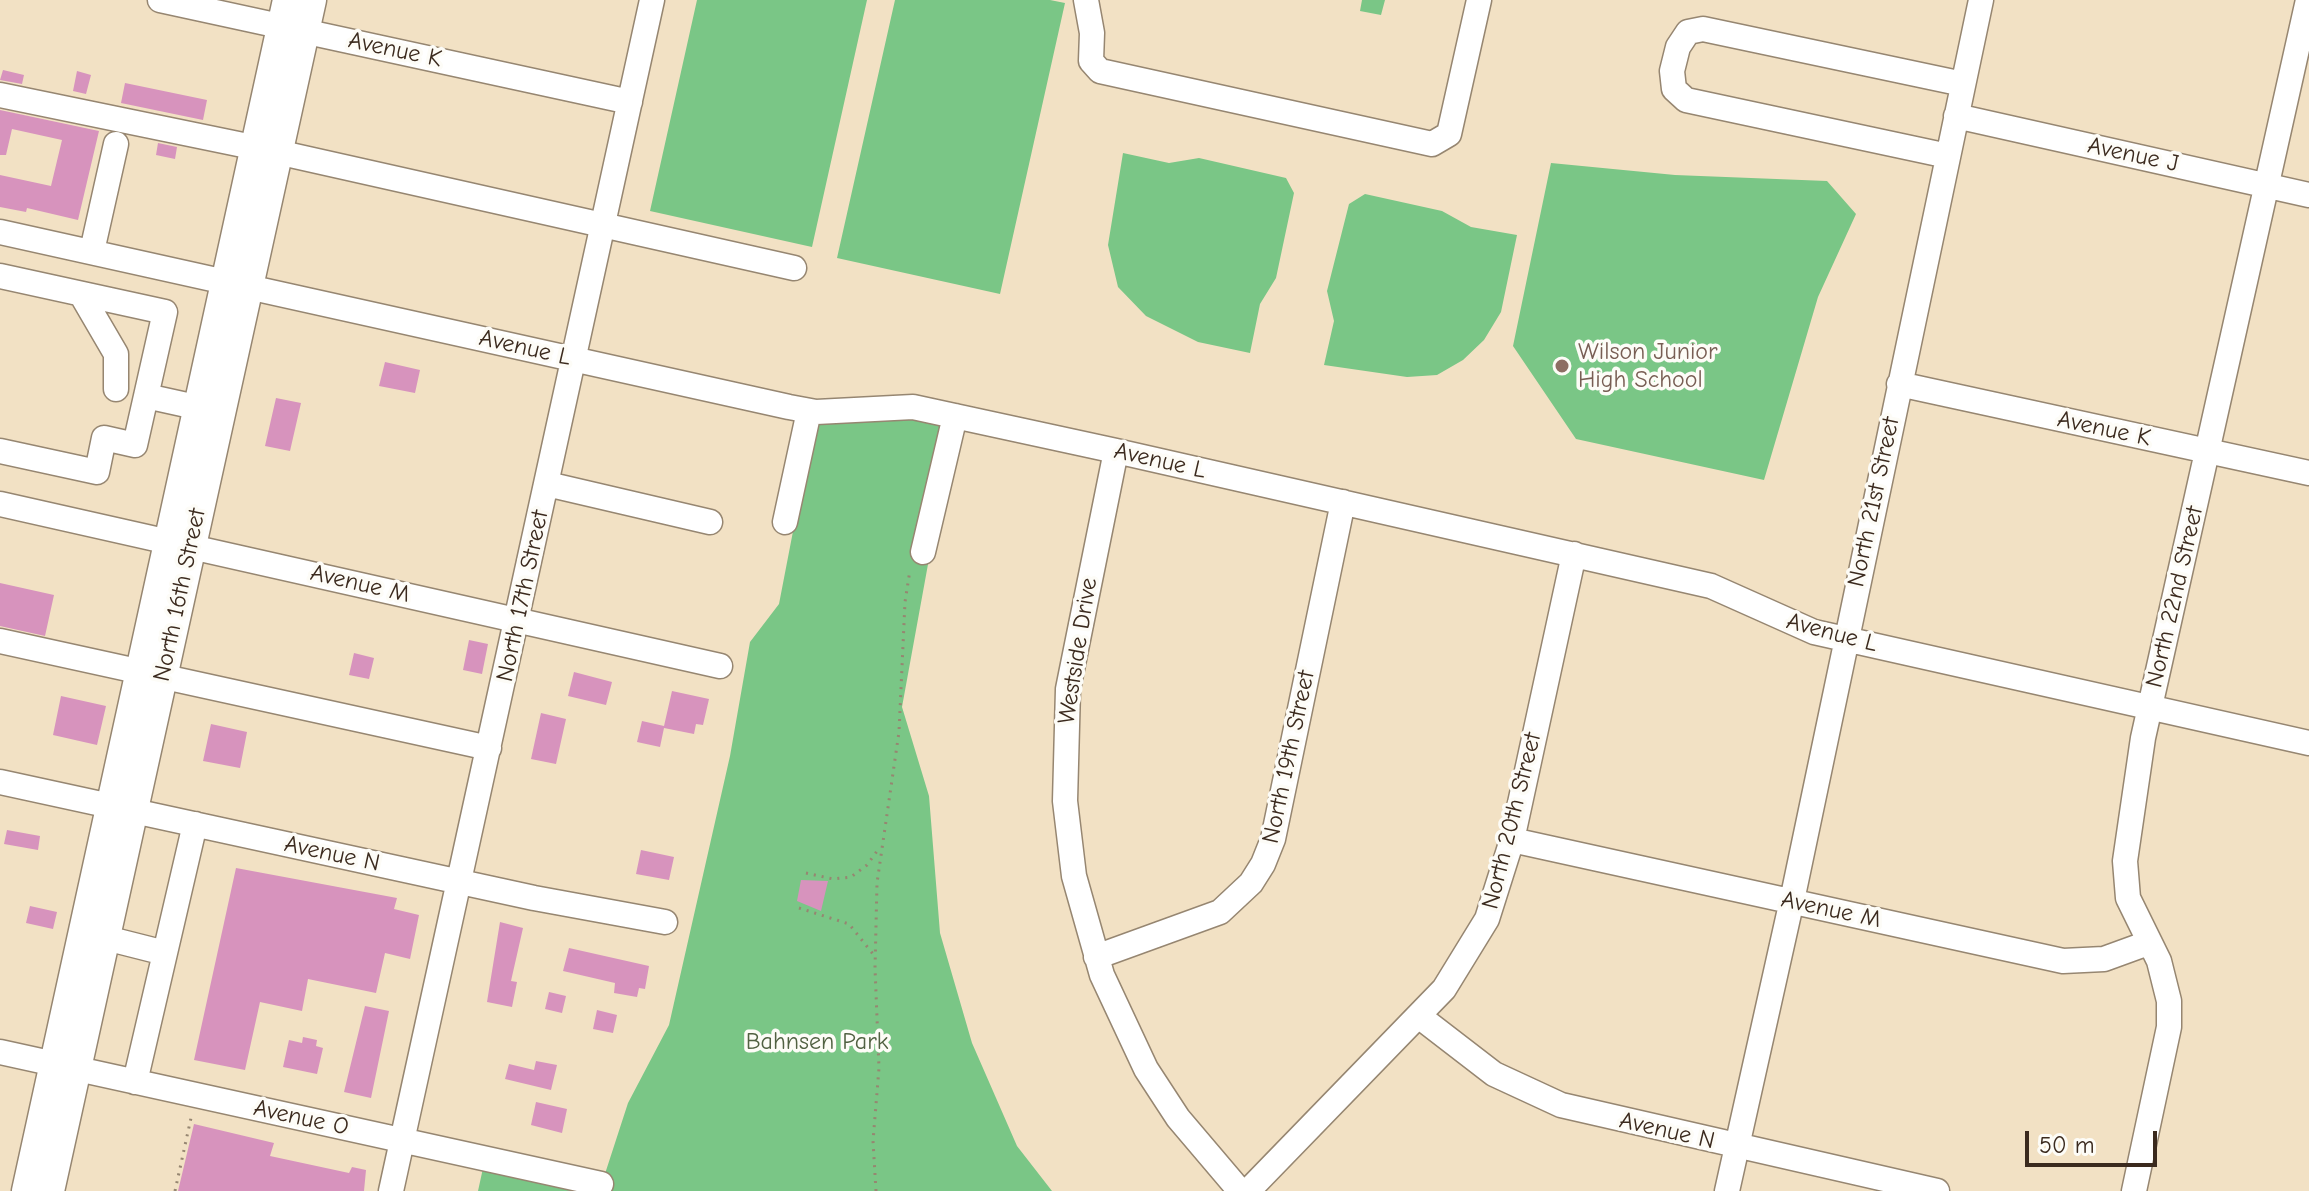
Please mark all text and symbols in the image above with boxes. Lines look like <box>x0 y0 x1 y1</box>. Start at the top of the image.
street label: Avenue K <box>346 26 444 74</box>
street label: Avenue J <box>2085 131 2181 179</box>
street label: Avenue L <box>476 323 574 373</box>
place label: Wilson Junior High School <box>1578 338 1718 394</box>
marker: Wilson Junior High School <box>1553 357 1571 375</box>
street label: Avenue K <box>2055 405 2153 453</box>
street label: North 21st Street <box>1842 415 1906 589</box>
street label: Avenue L <box>1111 436 1209 486</box>
street label: North 22nd Street <box>2140 504 2210 690</box>
street label: North 16th Street <box>148 506 212 684</box>
street label: North 17th Street <box>491 508 555 684</box>
street label: Avenue M <box>307 559 413 609</box>
street label: Westside Drive <box>1052 576 1104 726</box>
street label: Avenue L <box>1783 607 1881 659</box>
street label: North 19th Street <box>1257 668 1321 846</box>
street label: North 20th Street <box>1476 730 1548 912</box>
street label: Avenue N <box>282 830 382 878</box>
street label: Avenue M <box>1779 885 1883 935</box>
park label: Bahnsen Park <box>746 1028 888 1056</box>
street label: Avenue O <box>251 1094 351 1142</box>
street label: Avenue N <box>1617 1106 1717 1156</box>
scale bar <box>2029 1115 2161 1165</box>
text: 50 m <box>2039 1131 2095 1159</box>

